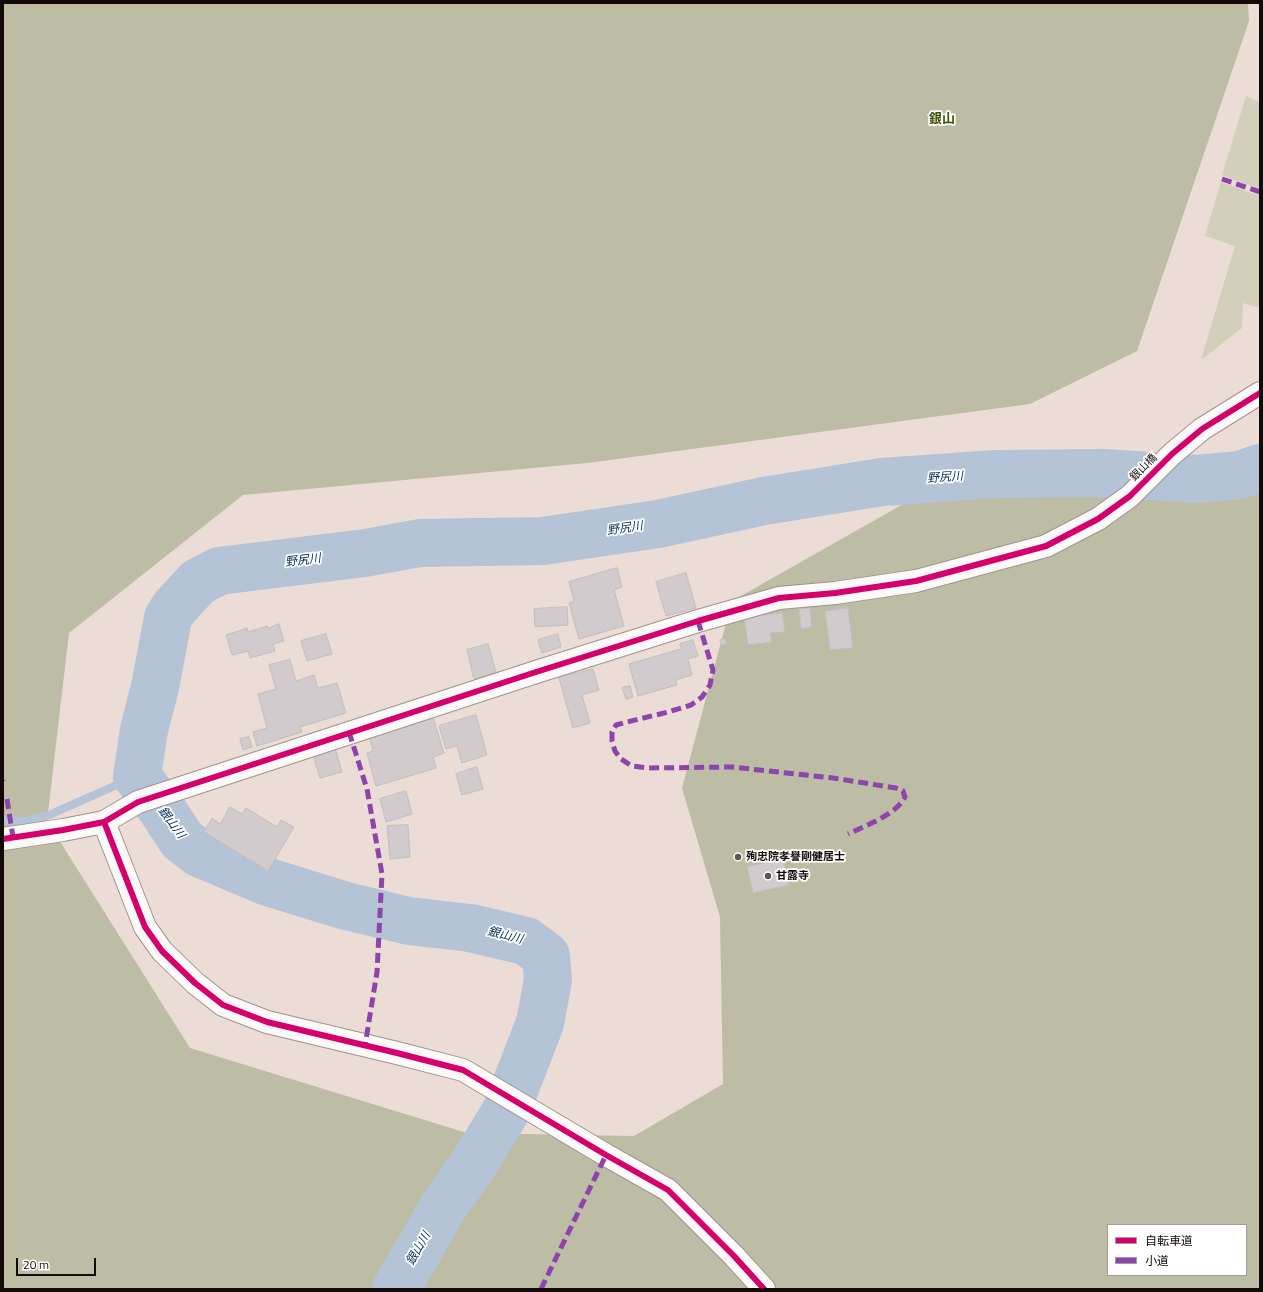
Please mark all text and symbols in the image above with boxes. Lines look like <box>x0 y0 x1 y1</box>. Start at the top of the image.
district label: 銀山 <box>929 112 955 128</box>
street label: 銀山橋 <box>1128 452 1160 484</box>
water label: 野尻川 <box>927 470 963 486</box>
water label: 野尻川 <box>606 519 644 539</box>
water label: 野尻川 <box>284 552 322 570</box>
water label: 銀山川 <box>155 804 187 842</box>
place label: 殉忠院孝譽剛健居士 <box>746 850 845 864</box>
marker: 殉忠院孝譽剛健居士 <box>733 852 743 862</box>
place label: 甘露寺 <box>776 869 809 883</box>
marker: 甘露寺 <box>763 871 773 881</box>
water label: 銀山川 <box>486 925 524 947</box>
legend <box>1107 1224 1247 1276</box>
water label: 銀山川 <box>404 1230 434 1268</box>
text: 自転車道 <box>1145 1231 1193 1250</box>
scale bar <box>18 1250 98 1276</box>
text: 小道 <box>1145 1251 1169 1270</box>
text: 20 m <box>23 1255 49 1274</box>

